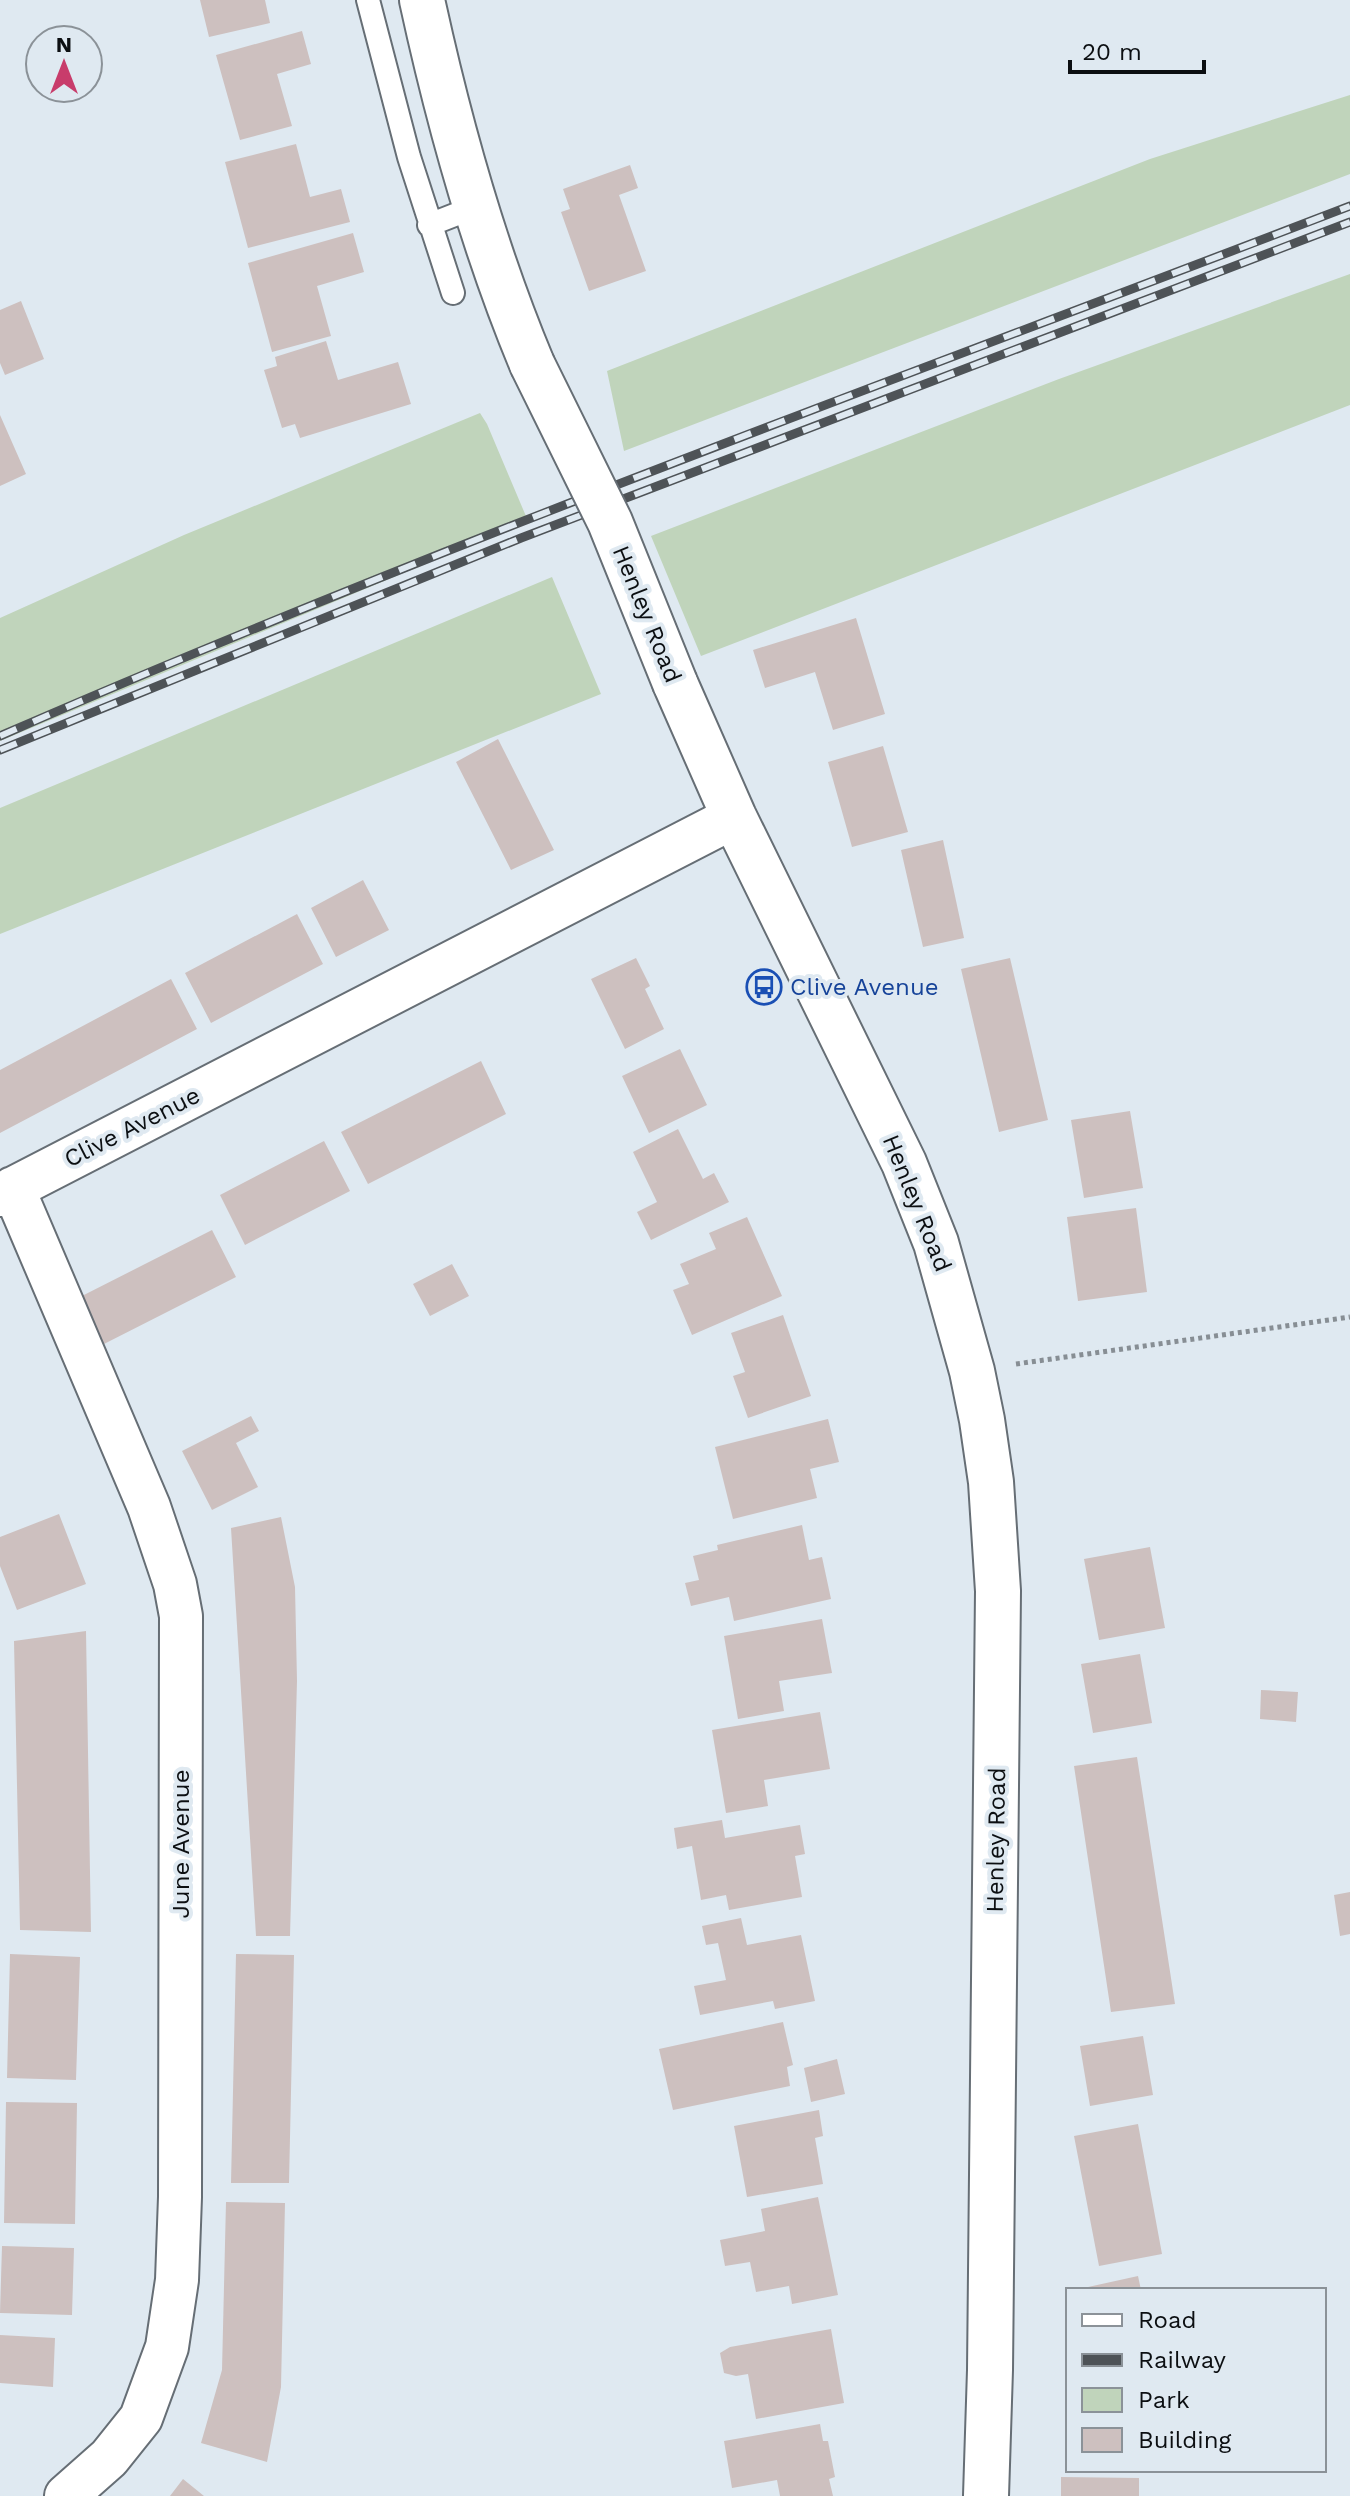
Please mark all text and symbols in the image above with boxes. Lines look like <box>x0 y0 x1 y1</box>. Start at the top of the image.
north arrow <box>24 24 104 104</box>
scale bar <box>1070 24 1204 74</box>
text: N <box>56 32 72 57</box>
text: 20 m <box>1082 38 1142 66</box>
street label: Henley Road <box>607 541 687 687</box>
bus stop icon: Clive Avenue <box>745 968 783 1006</box>
place label: Clive Avenue <box>790 973 939 1001</box>
street label: Clive Avenue <box>59 1081 205 1173</box>
street label: Henley Road <box>877 1130 957 1276</box>
street label: Henley Road <box>981 1767 1011 1913</box>
street label: June Avenue <box>167 1770 195 1919</box>
legend <box>1066 2288 1326 2472</box>
text: Road <box>1138 2306 1197 2334</box>
text: Railway <box>1138 2346 1227 2374</box>
text: Park <box>1138 2386 1190 2414</box>
text: Building <box>1138 2426 1231 2454</box>

